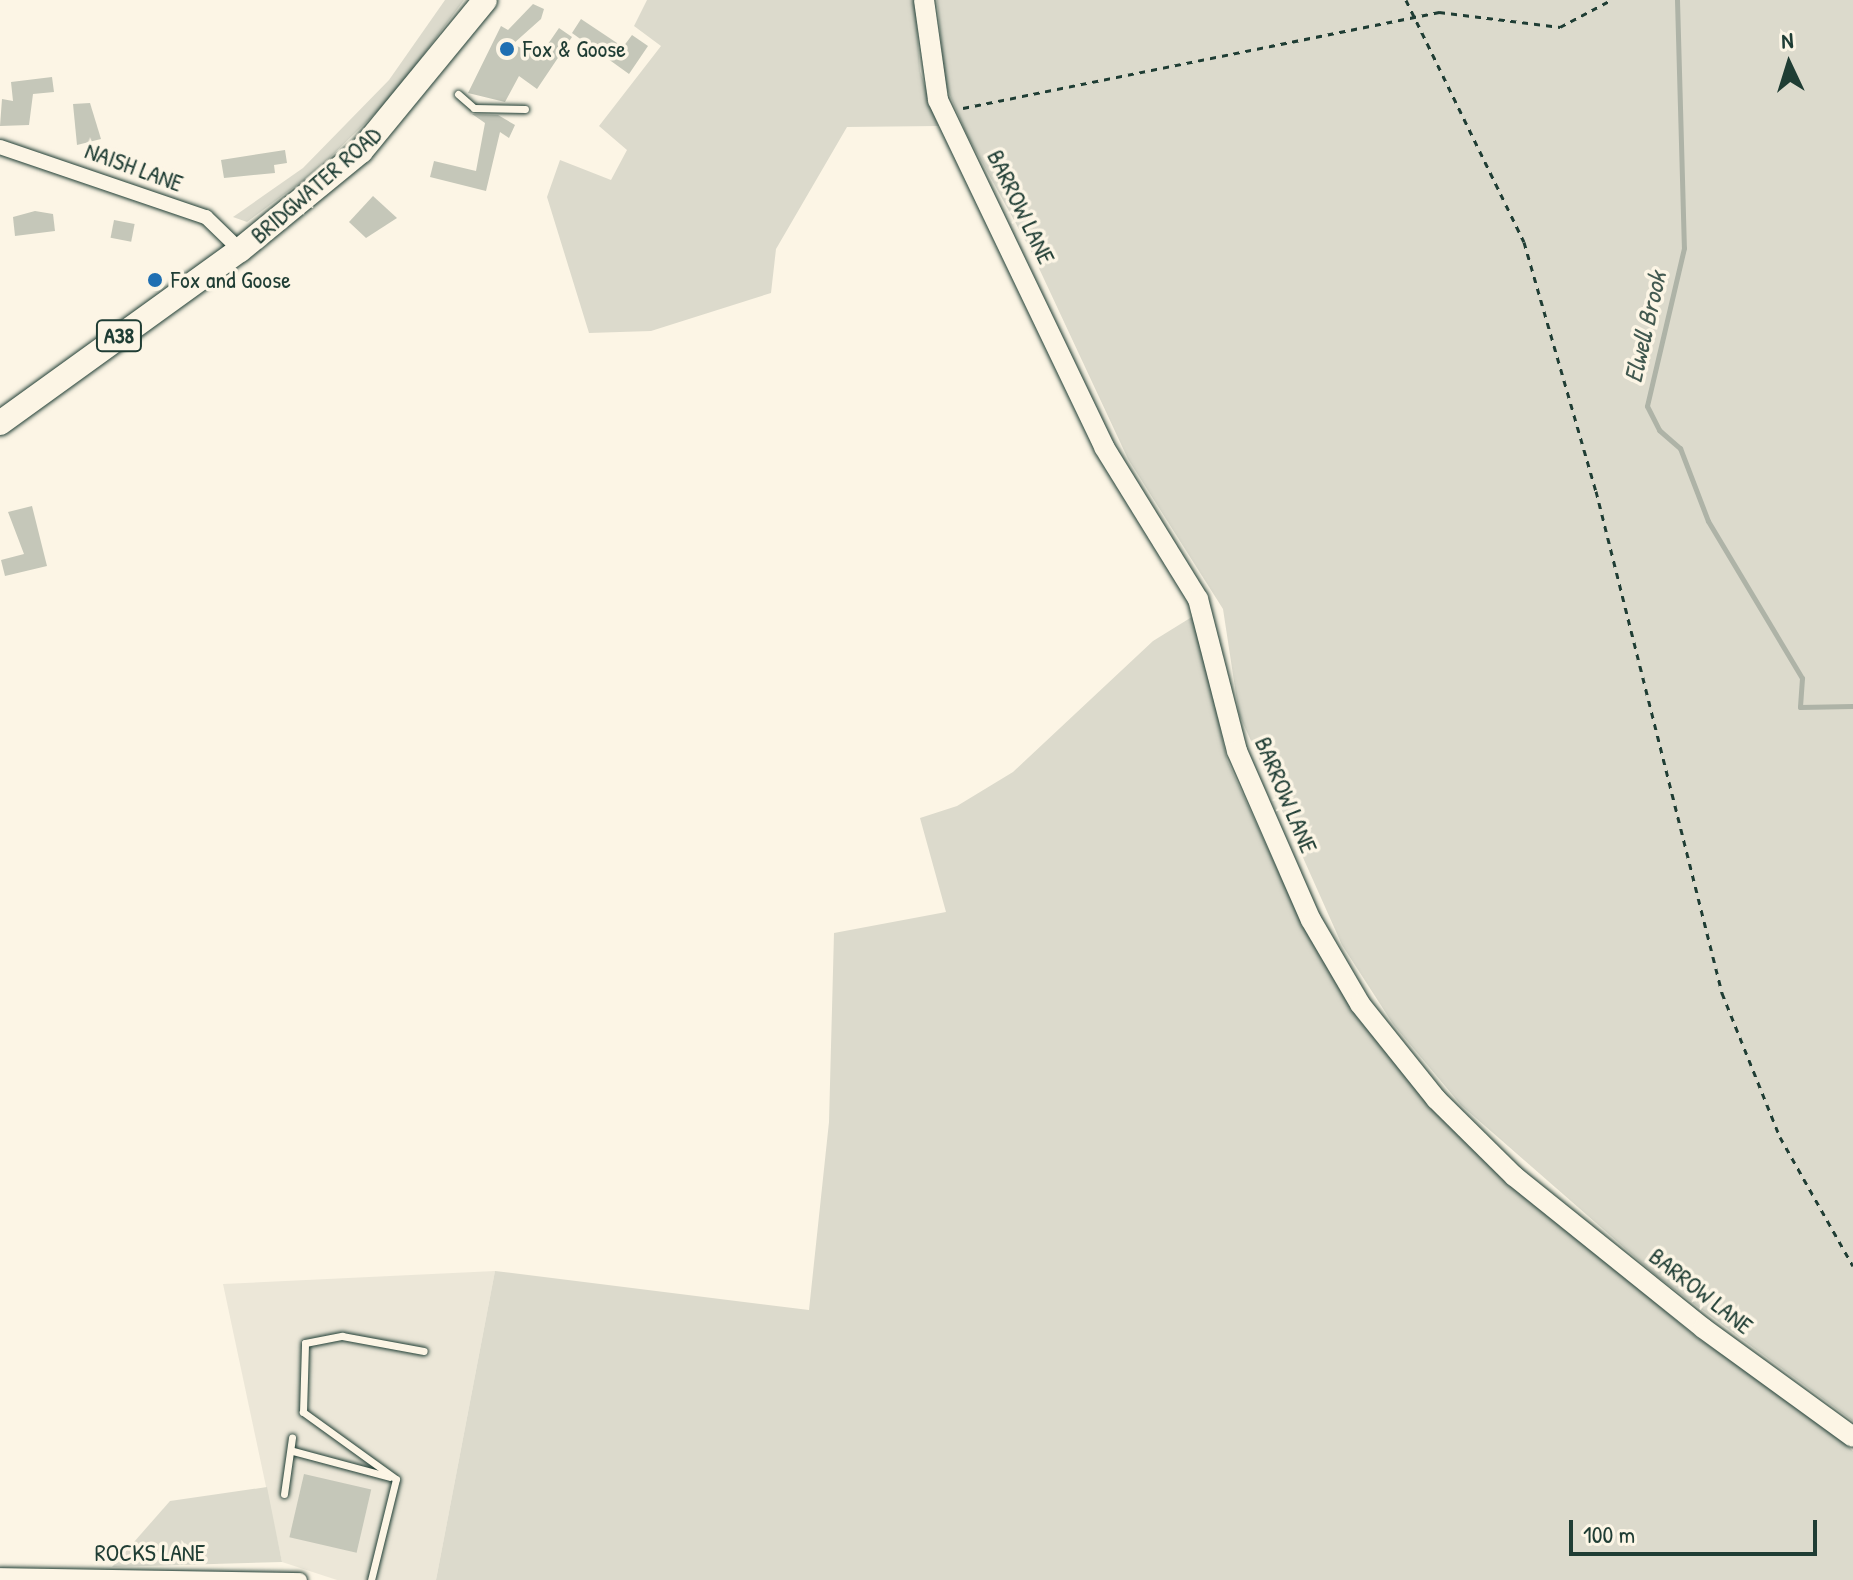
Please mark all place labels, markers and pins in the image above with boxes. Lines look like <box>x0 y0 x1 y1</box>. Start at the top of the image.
place label: Fox & Goose <box>523 35 626 63</box>
marker: Fox & Goose <box>498 40 516 58</box>
place label: Fox and Goose <box>171 266 291 294</box>
marker: Fox and Goose <box>146 271 164 289</box>

